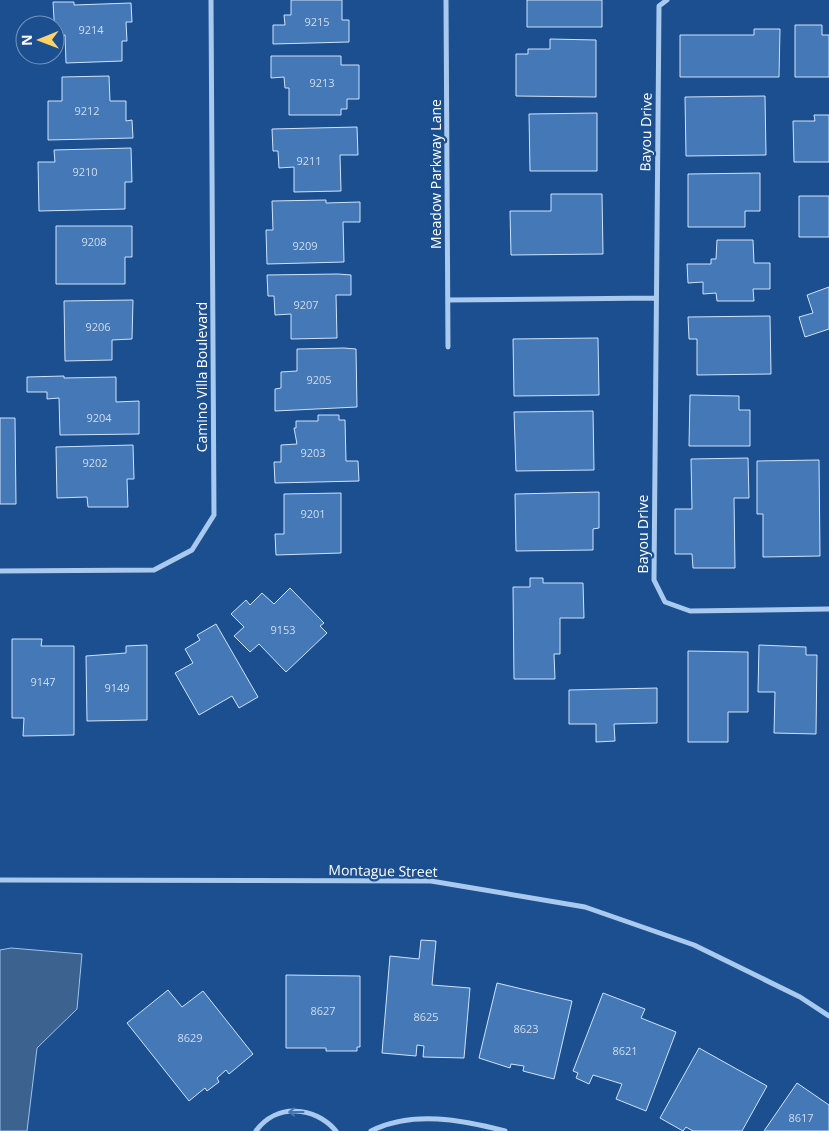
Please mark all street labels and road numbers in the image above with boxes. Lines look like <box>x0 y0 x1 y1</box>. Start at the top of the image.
street label: Bayou Drive <box>635 92 656 172</box>
street label: Meadow Parkway Lane <box>426 99 445 249</box>
street label: Camino Villa Boulevard <box>192 302 211 452</box>
street label: Bayou Drive <box>633 494 652 573</box>
street label: Montague Street <box>328 860 438 881</box>

